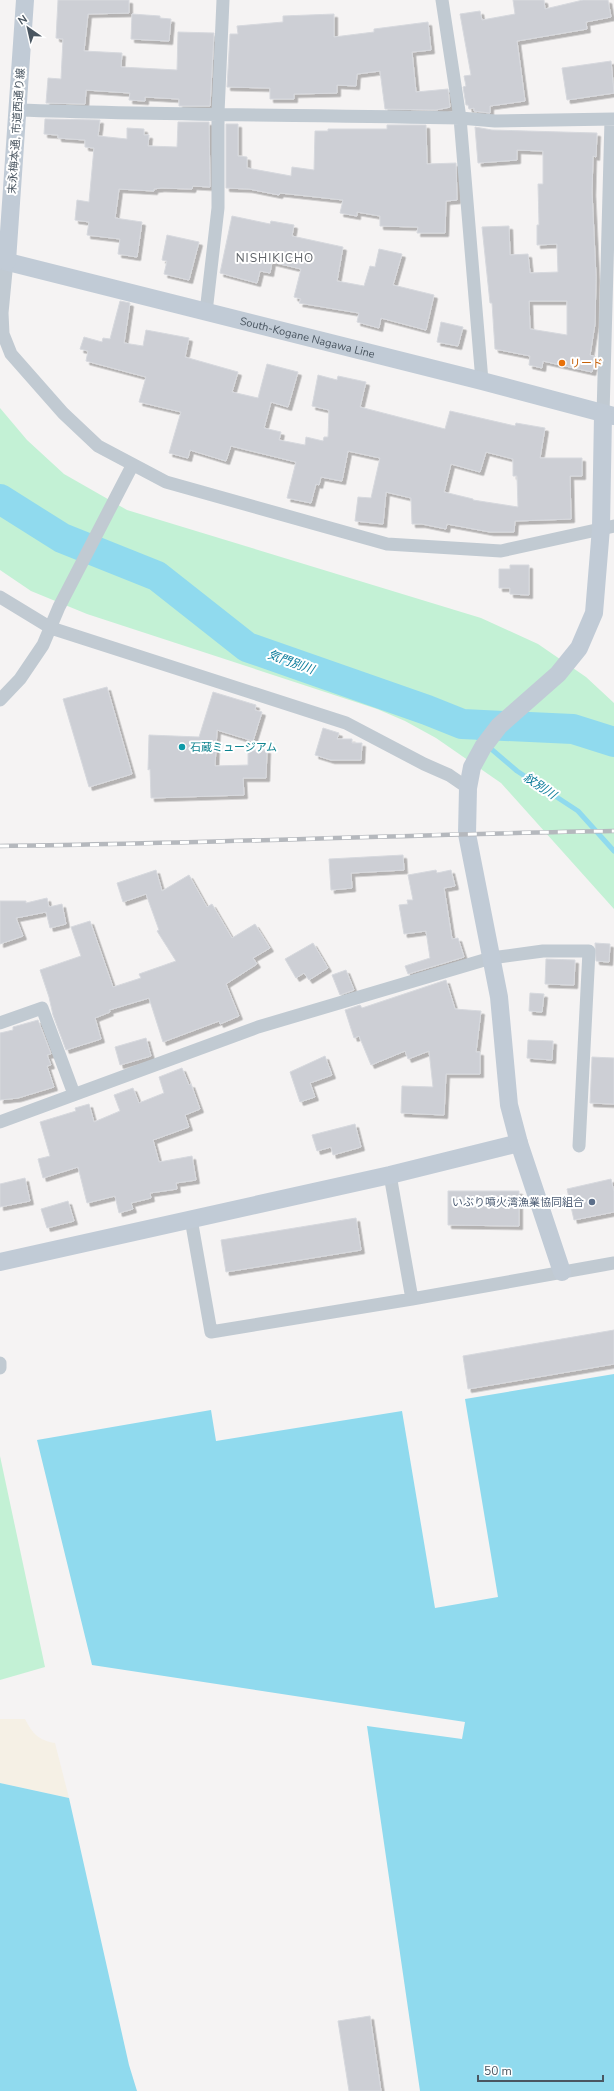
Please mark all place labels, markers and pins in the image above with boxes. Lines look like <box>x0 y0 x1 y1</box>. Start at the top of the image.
place label: リード <box>570 356 603 371</box>
marker: リード <box>557 358 567 368</box>
place label: 石蔵ミュージアム <box>190 740 277 755</box>
marker: 石蔵ミュージアム <box>177 742 187 752</box>
place label: いぶり噴火湾漁業協同組合 <box>452 1195 584 1210</box>
marker: いぶり噴火湾漁業協同組合 <box>587 1197 597 1207</box>

